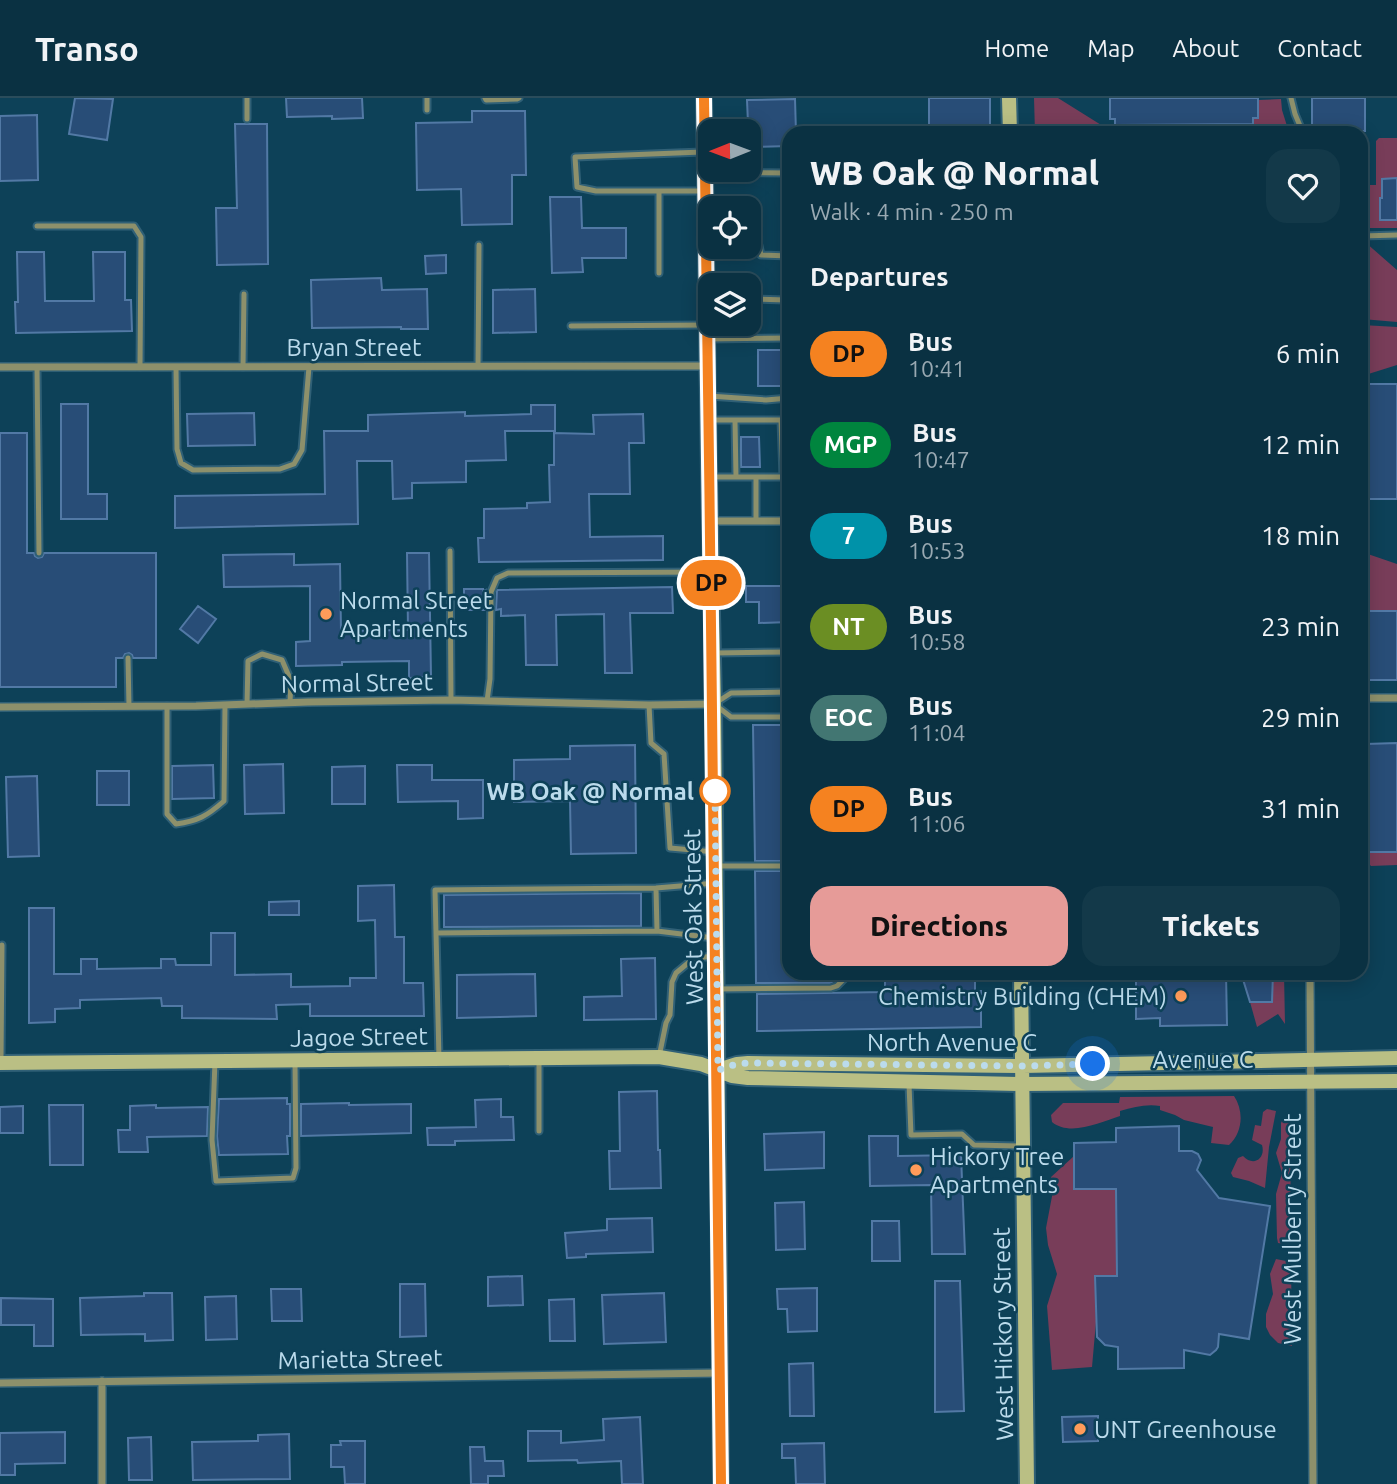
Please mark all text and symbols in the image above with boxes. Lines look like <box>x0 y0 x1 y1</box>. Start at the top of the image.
text: Transo <box>35 30 139 67</box>
text: Home <box>984 35 1049 62</box>
text: Map <box>1087 35 1134 62</box>
text: About <box>1172 35 1239 62</box>
text: Contact <box>1277 35 1362 62</box>
north arrow <box>698 119 761 182</box>
map controls <box>698 119 761 336</box>
button: heart <box>1266 149 1340 223</box>
text: WB Oak @ Normal <box>810 154 1099 191</box>
button: locate <box>698 196 761 259</box>
text: Walk · 4 min · 250 m <box>810 199 1014 224</box>
text: Departures <box>810 262 948 291</box>
button: layers <box>698 273 761 336</box>
text: Bus <box>908 327 953 356</box>
street label: Bryan Street <box>287 334 422 361</box>
text: 6 min <box>1276 339 1340 368</box>
text: DP <box>832 340 865 367</box>
text: 10:41 <box>908 356 966 381</box>
text: Bus <box>912 418 957 447</box>
text: 12 min <box>1261 430 1340 459</box>
text: MGP <box>824 431 877 458</box>
text: 10:47 <box>912 447 970 472</box>
text: Bus <box>908 509 953 538</box>
text: 18 min <box>1261 521 1340 550</box>
text: 7 <box>842 522 855 549</box>
text: 10:53 <box>908 538 966 563</box>
line badge: DP <box>680 560 742 606</box>
text: DP <box>695 569 727 596</box>
place label: Normal Street Apartments <box>340 587 493 642</box>
text: Bus <box>908 600 953 629</box>
marker: Normal Street Apartments <box>318 606 334 622</box>
text: 23 min <box>1261 612 1340 641</box>
text: NT <box>832 613 865 640</box>
text: 10:58 <box>908 629 966 654</box>
street label: Normal Street <box>281 668 434 698</box>
text: Bus <box>908 691 953 720</box>
text: 29 min <box>1261 703 1340 732</box>
text: EOC <box>824 704 873 731</box>
text: 11:04 <box>908 720 966 745</box>
marker: WB Oak @ Normal <box>700 776 730 806</box>
place label: WB Oak @ Normal <box>487 778 694 805</box>
text: Bus <box>908 782 953 811</box>
text: 31 min <box>1261 794 1340 823</box>
text: DP <box>832 795 865 822</box>
text: 11:06 <box>908 811 966 836</box>
street label: West Oak Street <box>678 828 708 1005</box>
button: Directions <box>810 886 1068 966</box>
button: Tickets <box>1082 886 1340 966</box>
place label: Chemistry Building (CHEM) <box>878 983 1167 1010</box>
marker: Chemistry Building (CHEM) <box>1173 988 1189 1004</box>
street label: Jagoe Street <box>290 1022 429 1052</box>
street label: North Avenue C <box>867 1029 1037 1056</box>
your location <box>1075 1046 1110 1081</box>
street label: Avenue C <box>1152 1046 1254 1073</box>
street label: West Mulberry Street <box>1279 1113 1306 1345</box>
place label: Hickory Tree Apartments <box>930 1143 1064 1198</box>
marker: Hickory Tree Apartments <box>908 1162 924 1178</box>
street label: West Hickory Street <box>988 1226 1018 1441</box>
street label: Marietta Street <box>277 1344 443 1374</box>
place label: UNT Greenhouse <box>1094 1416 1277 1443</box>
marker: UNT Greenhouse <box>1072 1421 1088 1437</box>

